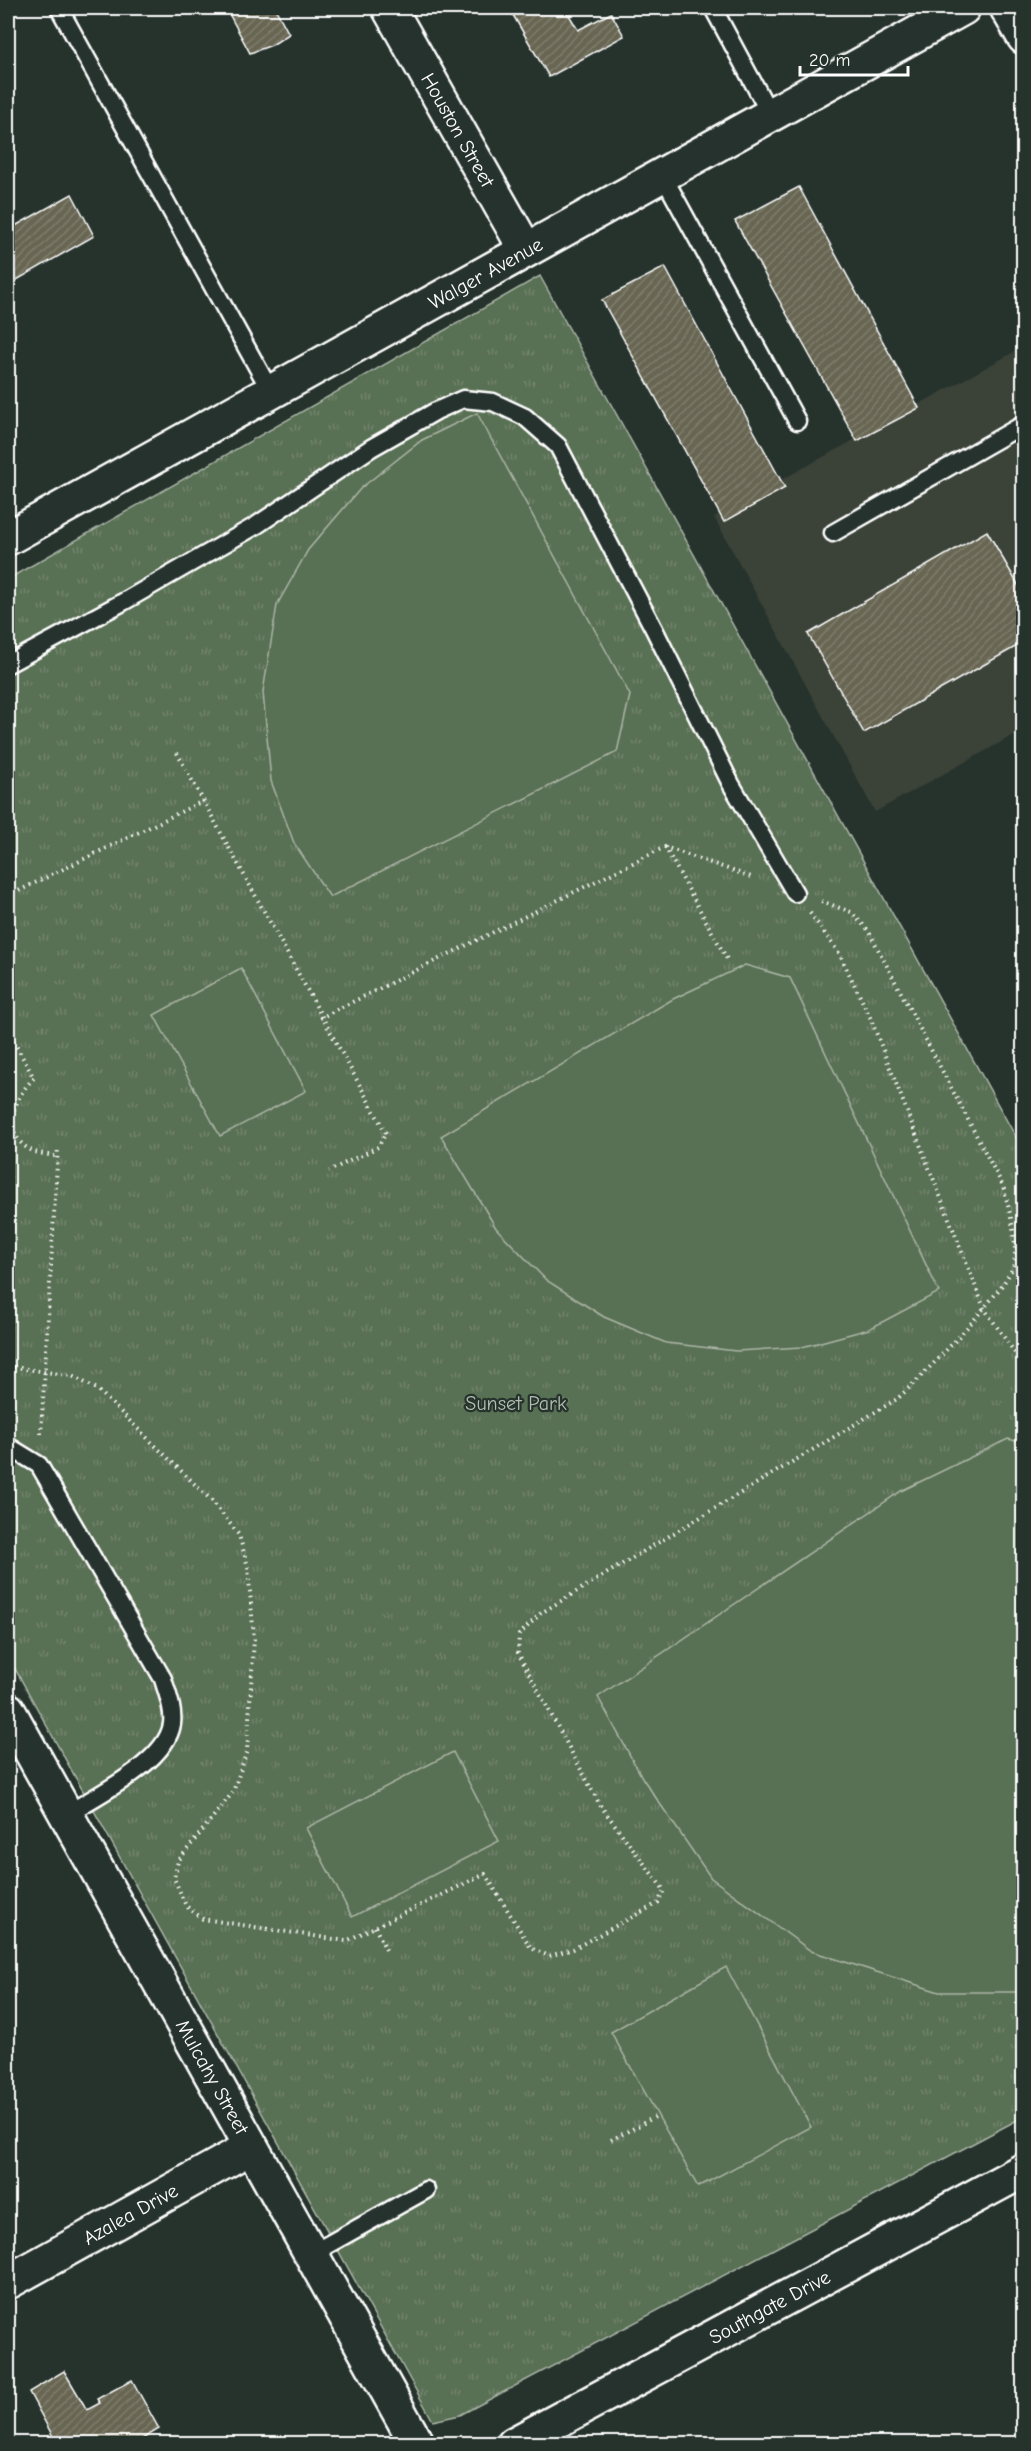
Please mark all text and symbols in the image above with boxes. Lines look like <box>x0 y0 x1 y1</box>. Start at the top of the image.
scale bar <box>800 39 908 77</box>
text: 20 m <box>809 50 850 71</box>
street label: Houston Street <box>417 69 500 192</box>
street label: Walger Avenue <box>424 232 546 314</box>
park label: Sunset Park <box>465 1392 567 1415</box>
street label: Mulcahy Street <box>171 2015 254 2139</box>
street label: Azalea Drive <box>79 2179 182 2249</box>
street label: Southgate Drive <box>705 2265 834 2349</box>

